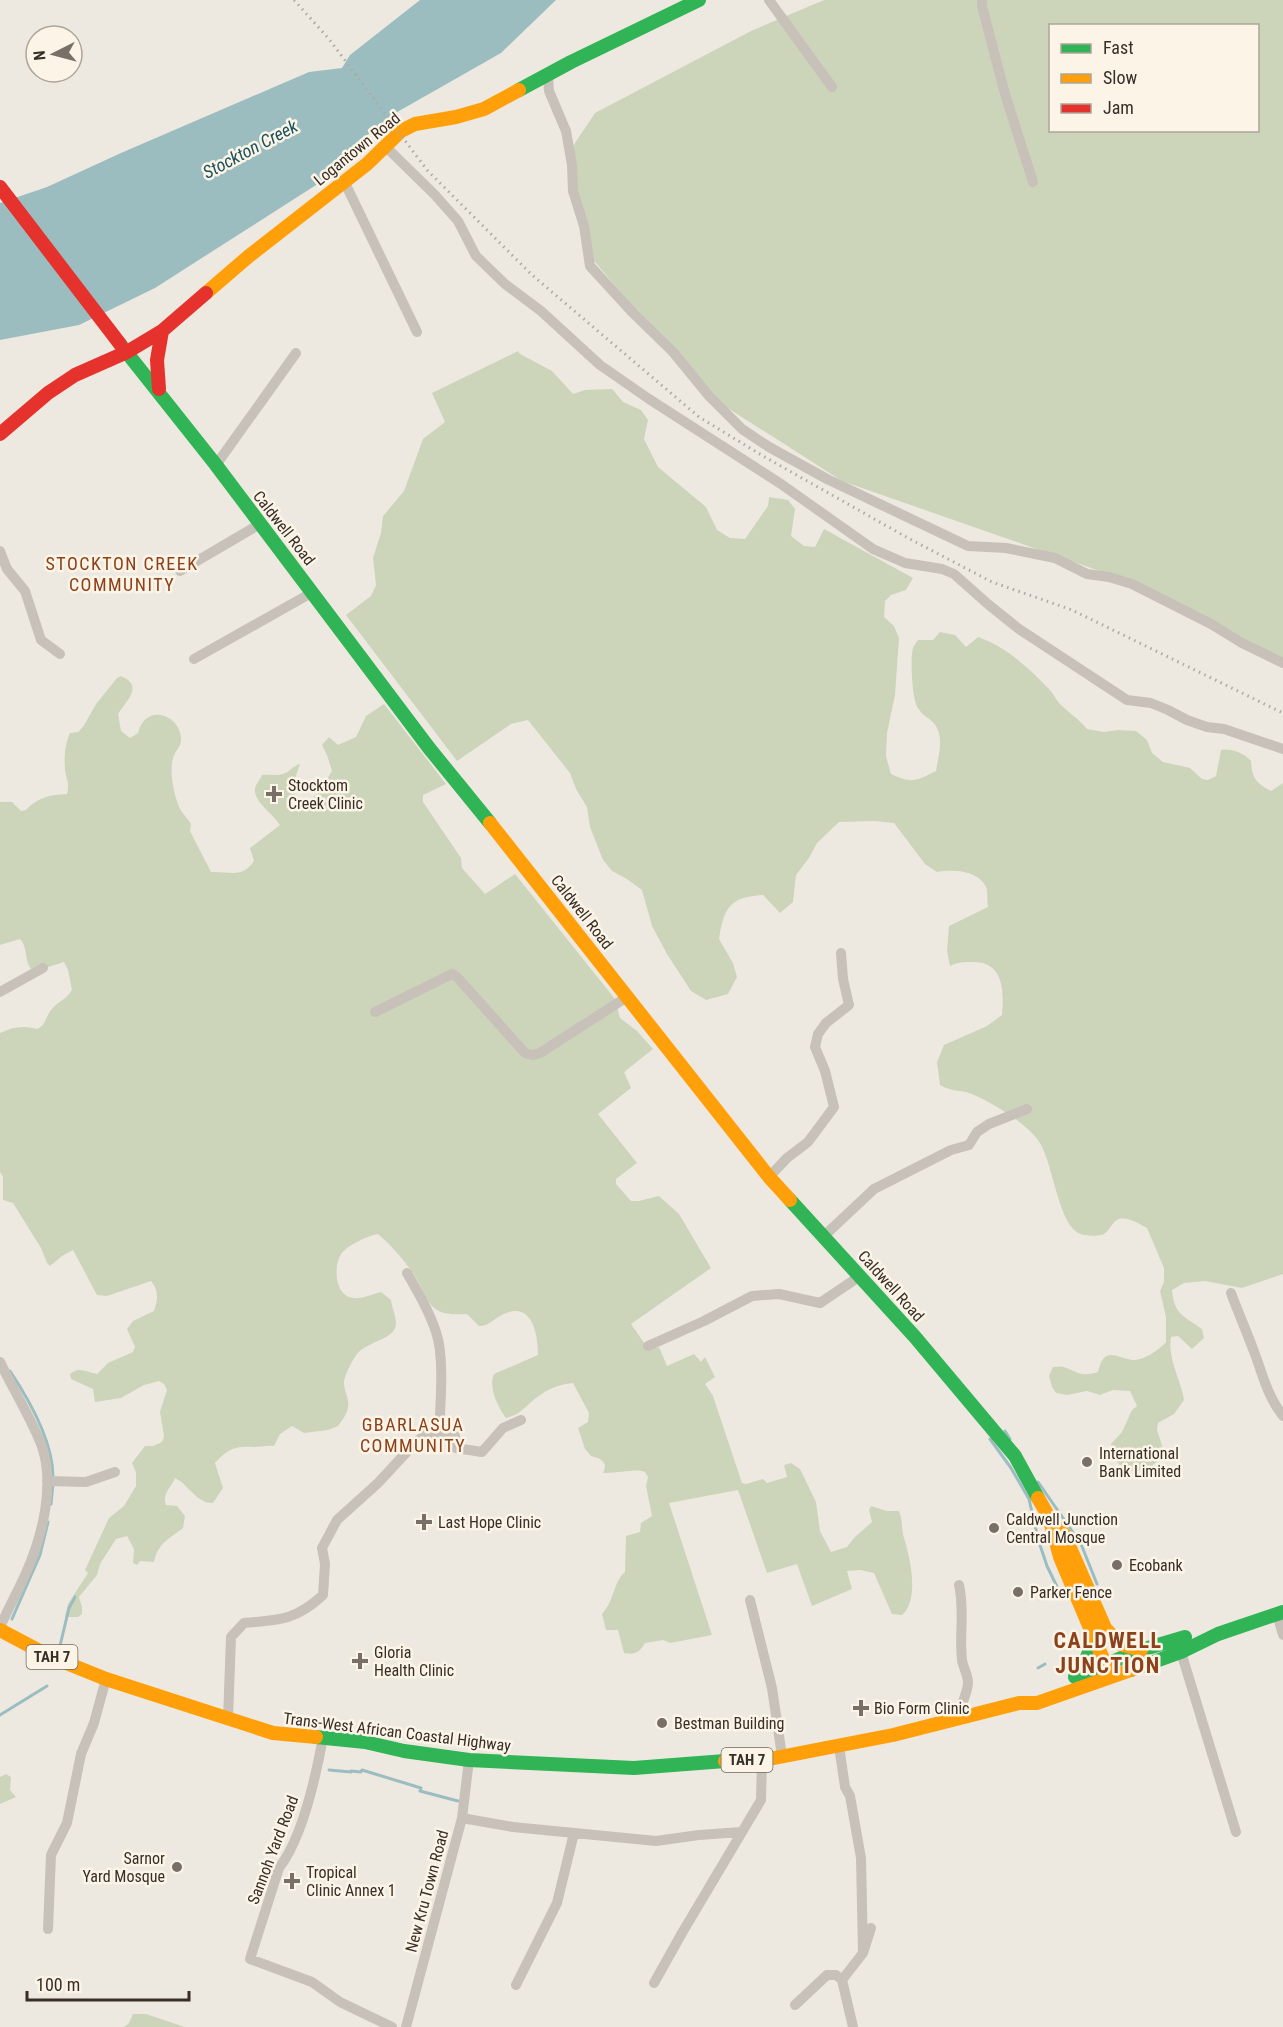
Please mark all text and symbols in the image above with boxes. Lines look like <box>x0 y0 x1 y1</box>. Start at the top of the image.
north arrow <box>24 24 84 84</box>
legend <box>1049 24 1259 132</box>
text: Fast <box>1103 37 1134 58</box>
text: N <box>30 50 50 61</box>
text: Slow <box>1103 67 1138 88</box>
text: Jam <box>1103 97 1134 118</box>
street label: Logantown Road <box>310 108 404 190</box>
water label: Stockton Creek <box>199 115 302 183</box>
street label: Caldwell Road <box>249 487 319 569</box>
district label: STOCKTON CREEK COMMUNITY <box>46 553 199 595</box>
place label: Stocktom Creek Clinic <box>288 776 363 813</box>
marker: Stocktom Creek Clinic <box>265 785 283 803</box>
street label: Caldwell Road <box>547 871 617 953</box>
street label: Caldwell Road <box>854 1246 928 1326</box>
district label: GBARLASUA COMMUNITY <box>360 1414 466 1456</box>
place label: International Bank Limited <box>1099 1444 1181 1481</box>
marker: International Bank Limited <box>1080 1455 1094 1469</box>
place label: Caldwell Junction Central Mosque <box>1006 1510 1118 1547</box>
marker: Last Hope Clinic <box>415 1513 433 1531</box>
place label: Last Hope Clinic <box>438 1513 541 1532</box>
marker: Caldwell Junction Central Mosque <box>987 1521 1001 1535</box>
place label: Ecobank <box>1129 1556 1184 1575</box>
marker: Ecobank <box>1110 1558 1124 1572</box>
place label: Parker Fence <box>1030 1583 1112 1602</box>
marker: Parker Fence <box>1011 1585 1025 1599</box>
district label: CALDWELL JUNCTION <box>1054 1628 1162 1678</box>
place label: Gloria Health Clinic <box>374 1643 454 1680</box>
road number: TAH 7 <box>26 1645 78 1669</box>
marker: Gloria Health Clinic <box>351 1652 369 1670</box>
marker: Bio Form Clinic <box>852 1699 870 1717</box>
place label: Bio Form Clinic <box>874 1699 970 1718</box>
street label: Trans-West African Coastal Highway <box>282 1709 512 1755</box>
place label: Bestman Building <box>674 1714 784 1733</box>
marker: Bestman Building <box>655 1716 669 1730</box>
road number: TAH 7 <box>722 1748 772 1772</box>
street label: Sannoh Yard Road <box>244 1793 302 1907</box>
street label: New Kru Town Road <box>402 1828 452 1954</box>
place label: Sarnor Yard Mosque <box>83 1849 165 1886</box>
marker: Sarnor Yard Mosque <box>170 1860 184 1874</box>
place label: Tropical Clinic Annex 1 <box>306 1863 396 1900</box>
marker: Tropical Clinic Annex 1 <box>283 1872 301 1890</box>
scale bar <box>27 1964 189 2002</box>
text: 100 m <box>36 1974 80 1995</box>

